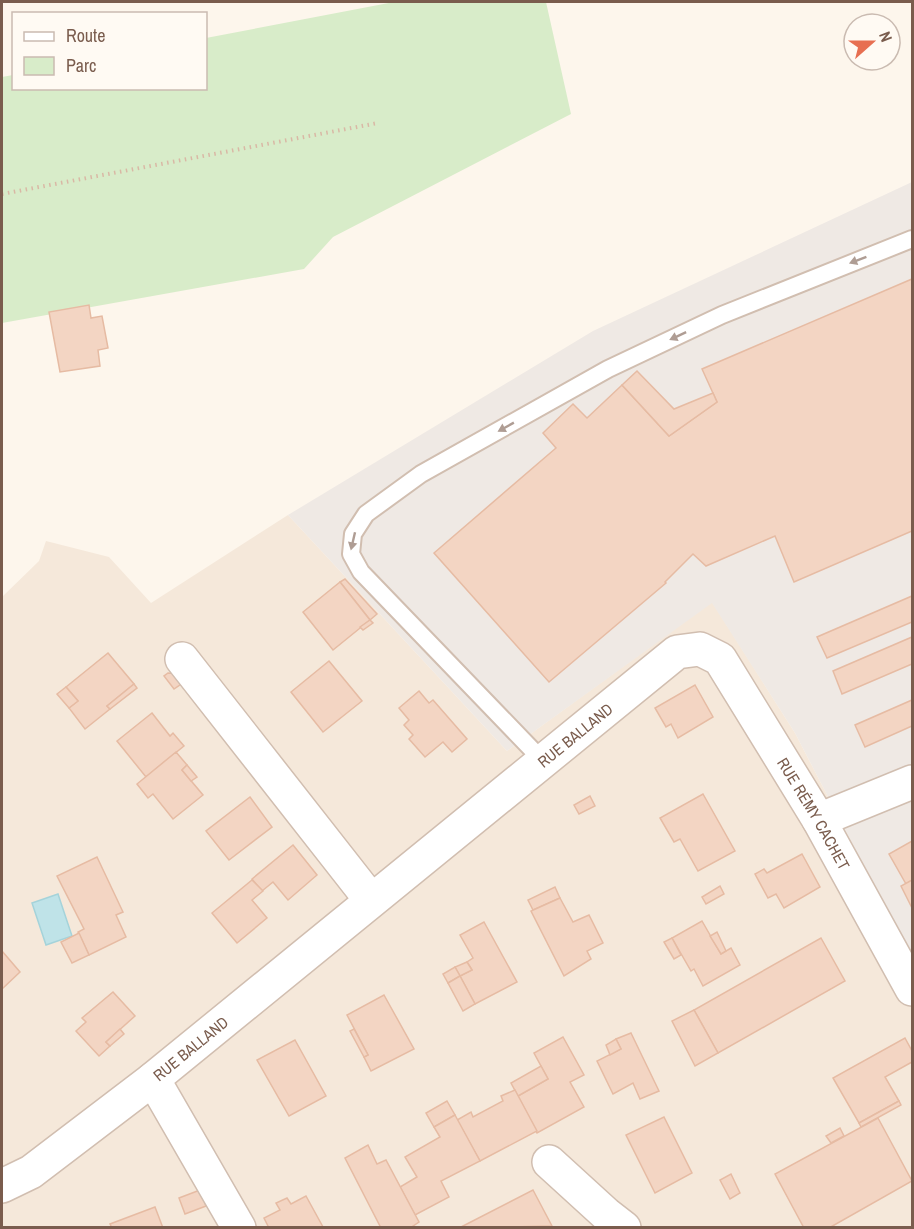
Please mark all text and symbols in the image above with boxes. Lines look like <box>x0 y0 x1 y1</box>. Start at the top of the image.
legend <box>12 12 207 90</box>
north arrow <box>842 12 902 72</box>
text: Route <box>66 23 105 48</box>
text: N <box>874 28 898 45</box>
text: Parc <box>66 53 96 78</box>
one-way arrow <box>849 256 867 265</box>
one-way arrow <box>670 331 687 340</box>
one-way arrow <box>497 422 514 432</box>
one-way arrow <box>348 531 357 550</box>
street label: RUE BALLAND <box>533 698 617 772</box>
street label: RUE RÉMY CACHET <box>772 753 855 874</box>
street label: RUE BALLAND <box>148 1011 233 1086</box>

